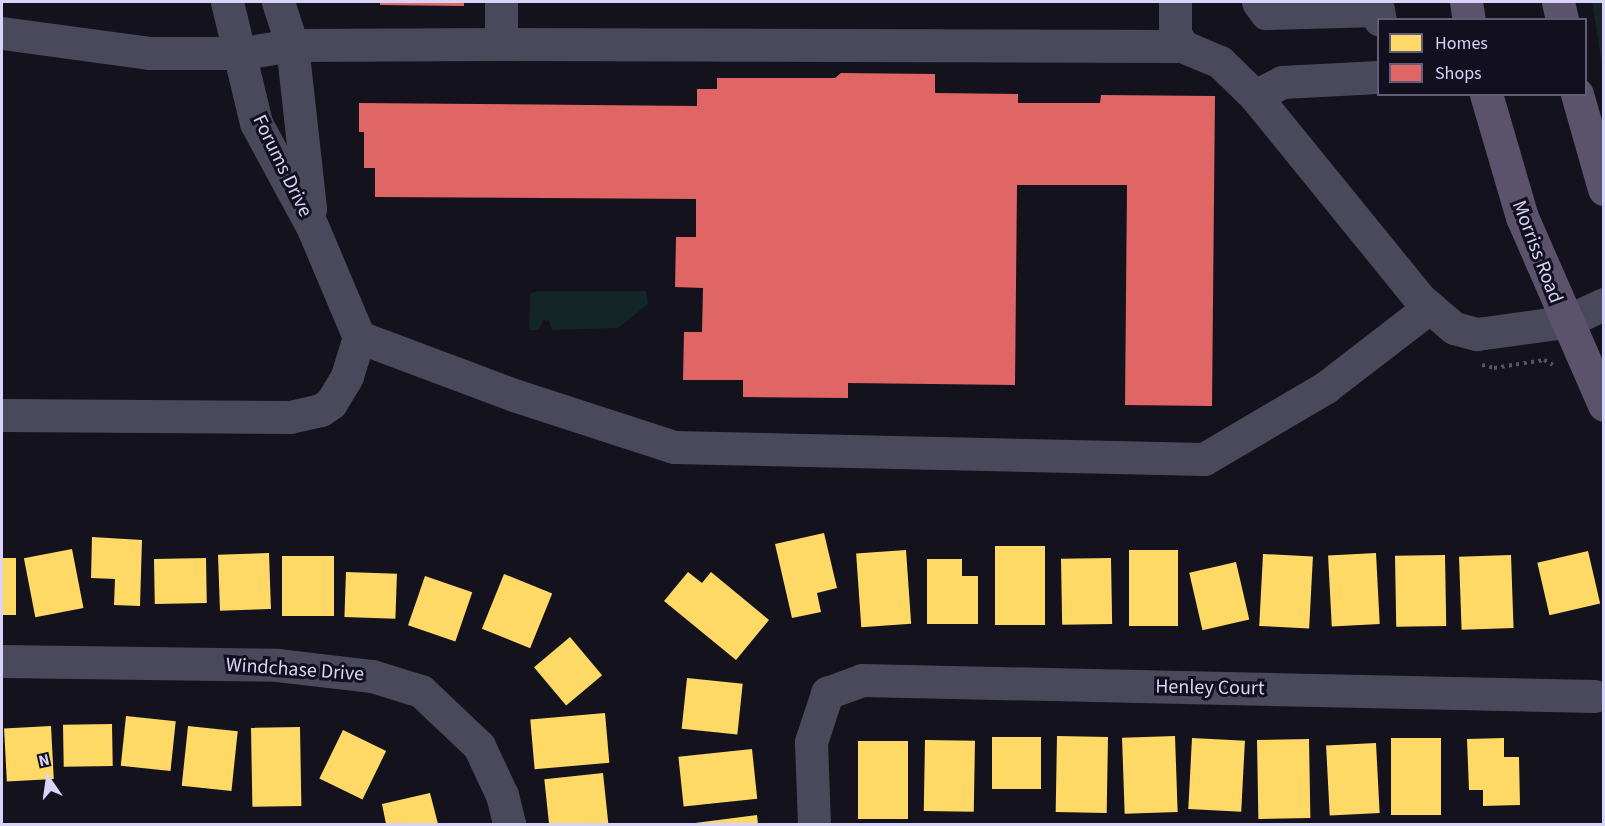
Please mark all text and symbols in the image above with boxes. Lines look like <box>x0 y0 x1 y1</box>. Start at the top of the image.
legend <box>1377 18 1587 96</box>
text: Homes <box>1435 31 1488 56</box>
text: Shops <box>1435 61 1482 86</box>
street label: Forums Drive <box>247 111 317 221</box>
street label: Morriss Road <box>1506 197 1568 307</box>
street label: Windchase Drive <box>225 653 365 687</box>
street label: Henley Court <box>1155 675 1265 701</box>
north arrow <box>18 748 78 808</box>
text: N <box>36 749 52 772</box>

